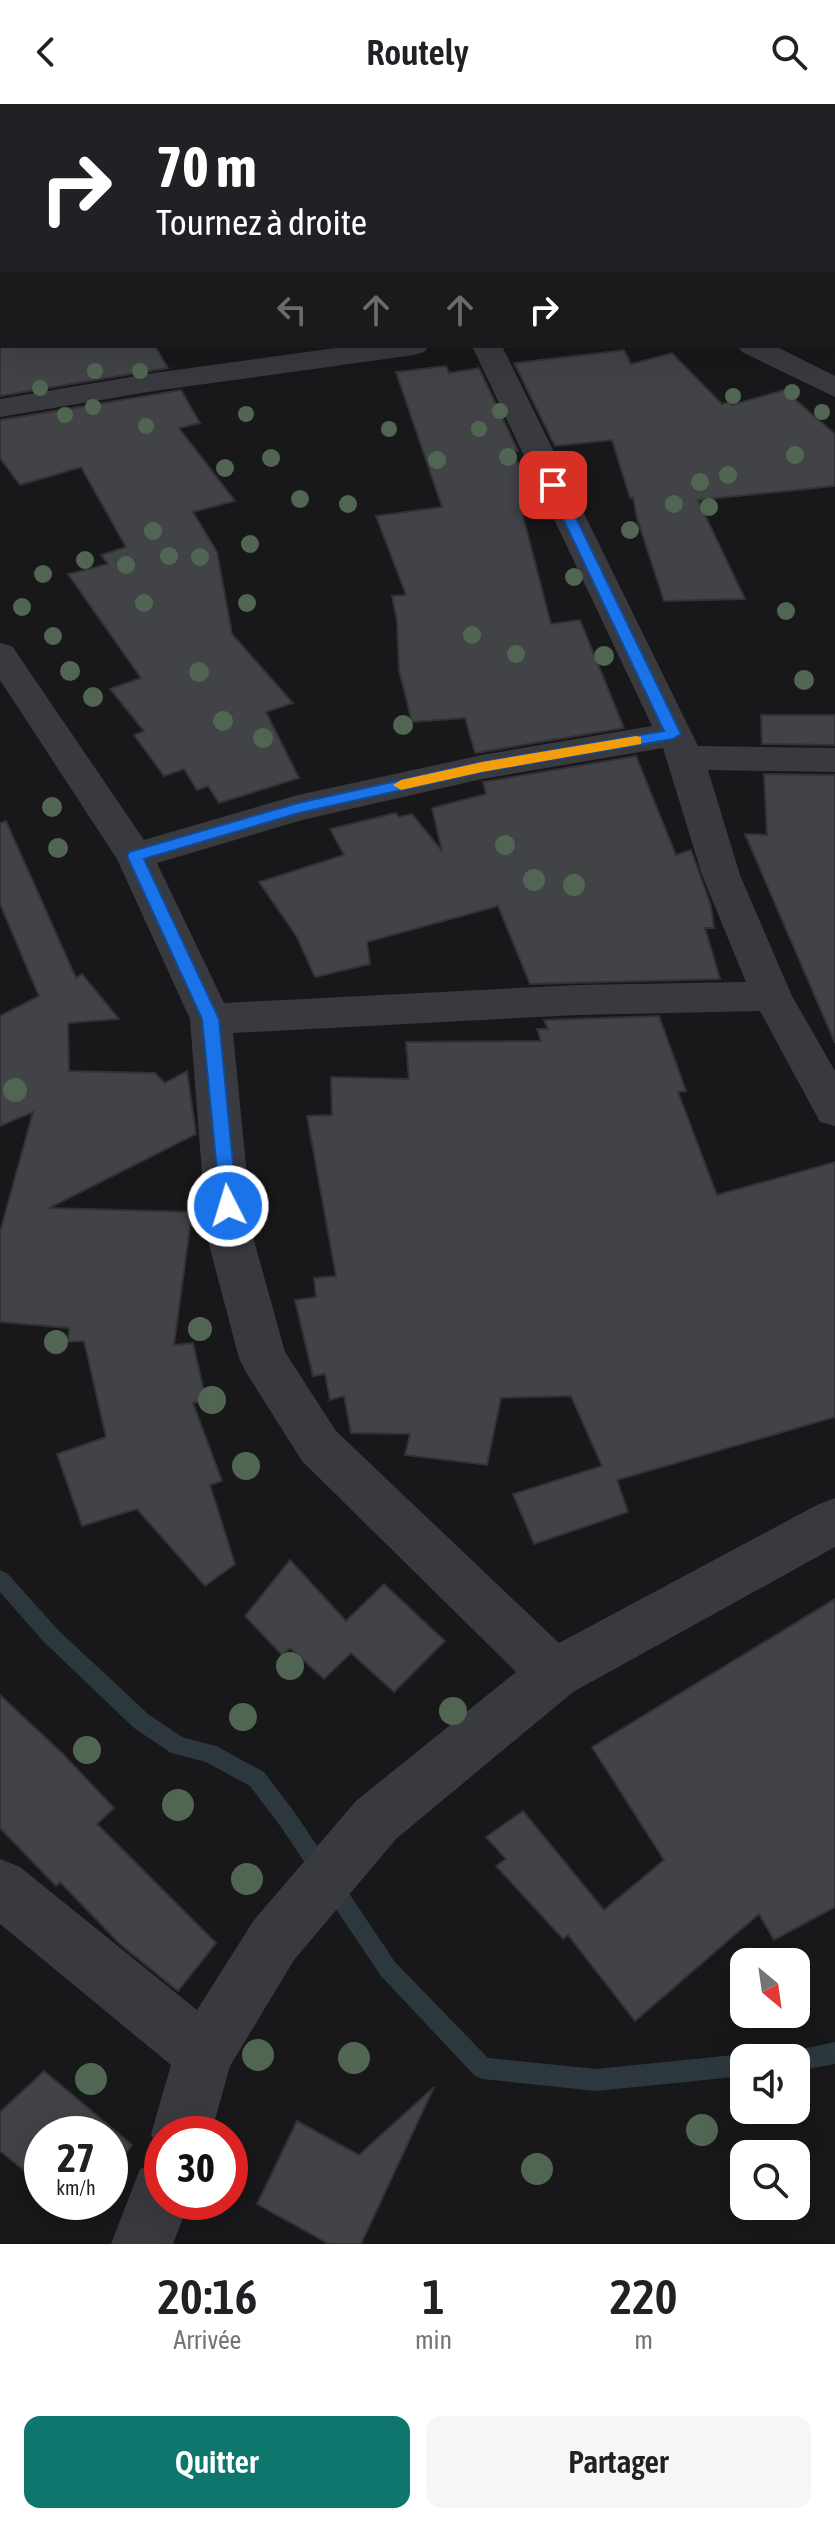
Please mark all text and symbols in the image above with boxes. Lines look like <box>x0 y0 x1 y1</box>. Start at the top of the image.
icon: back <box>24 30 68 74</box>
icon: search <box>767 30 811 74</box>
text: Routely <box>366 31 469 73</box>
text: 70 m <box>156 135 257 199</box>
icon: right <box>24 136 128 240</box>
text: Tournez à droite <box>156 201 367 243</box>
icon: left <box>270 288 314 332</box>
icon: ahead <box>354 288 398 332</box>
icon: ahead <box>438 288 482 332</box>
icon: right <box>522 288 566 332</box>
pin <box>519 451 587 519</box>
icon: arrive <box>531 463 575 507</box>
position arrow <box>186 1164 270 1248</box>
north arrow <box>730 1948 810 2028</box>
map controls <box>730 1948 810 2220</box>
button: sound <box>730 2044 810 2124</box>
speed limit sign: 30 <box>144 2116 248 2220</box>
text: 27 <box>57 2135 95 2180</box>
button: search <box>730 2140 810 2220</box>
text: km/h <box>56 2176 96 2199</box>
text: 20:16 <box>158 2269 257 2324</box>
text: 1 <box>422 2269 445 2324</box>
text: 220 <box>610 2269 677 2324</box>
text: Arrivée <box>173 2325 241 2355</box>
text: min <box>415 2325 452 2355</box>
text: m <box>634 2325 653 2355</box>
button: Quitter <box>24 2416 410 2508</box>
button: Partager <box>426 2416 811 2508</box>

